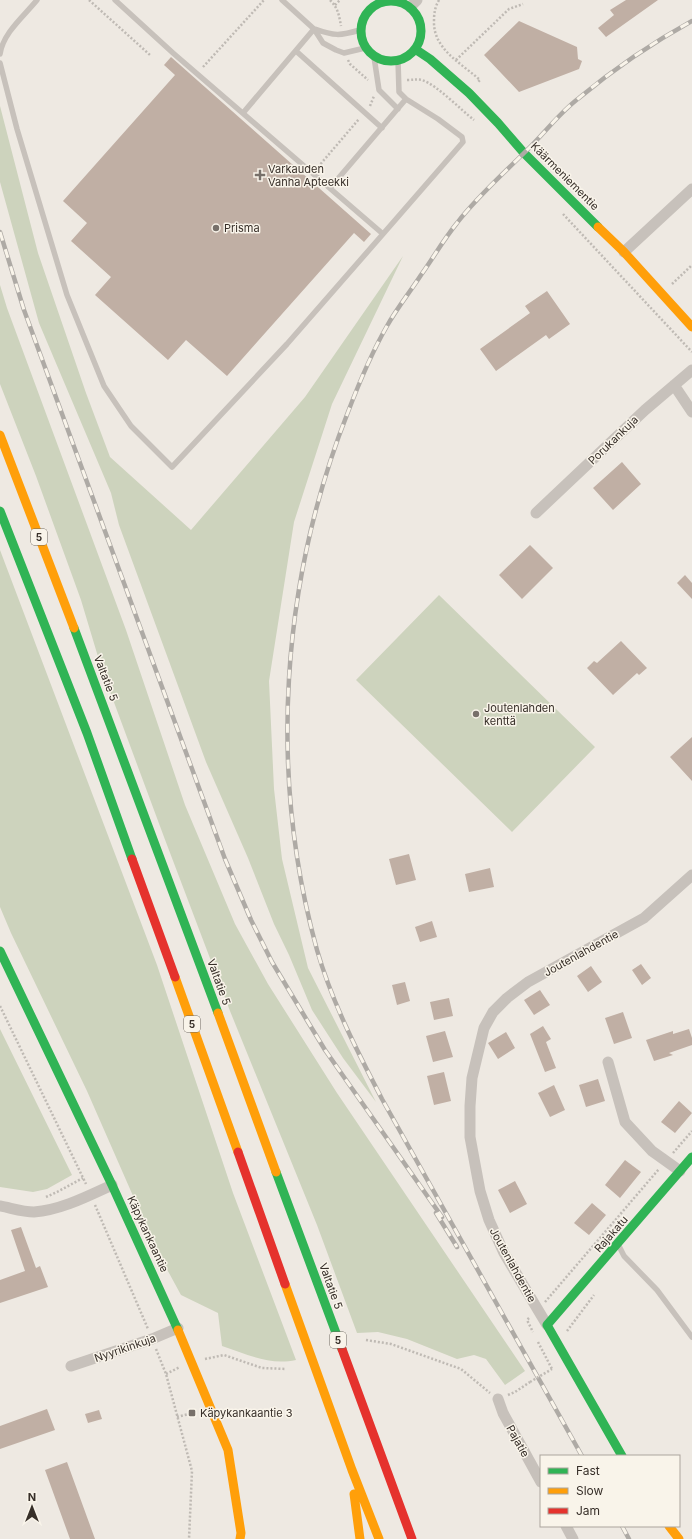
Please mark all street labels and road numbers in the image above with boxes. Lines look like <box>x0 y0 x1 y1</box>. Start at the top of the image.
street label: Käärmeniementie <box>528 139 602 213</box>
street label: Porukankuja <box>585 413 641 467</box>
road number: 5 <box>31 529 47 545</box>
street label: Valtatie 5 <box>91 653 121 703</box>
street label: Joutenlahdentie <box>541 927 621 979</box>
street label: Valtatie 5 <box>204 957 234 1007</box>
road number: 5 <box>184 1016 200 1032</box>
street label: Käpykankaantie <box>124 1194 172 1274</box>
street label: Rajakatu <box>591 1213 631 1255</box>
street label: Joutenlahdentie <box>487 1225 539 1305</box>
street label: Valtatie 5 <box>316 1261 346 1311</box>
street label: Nyyrikinkuja <box>92 1331 158 1365</box>
road number: 5 <box>330 1332 346 1348</box>
street label: Pajatie <box>503 1422 533 1460</box>

